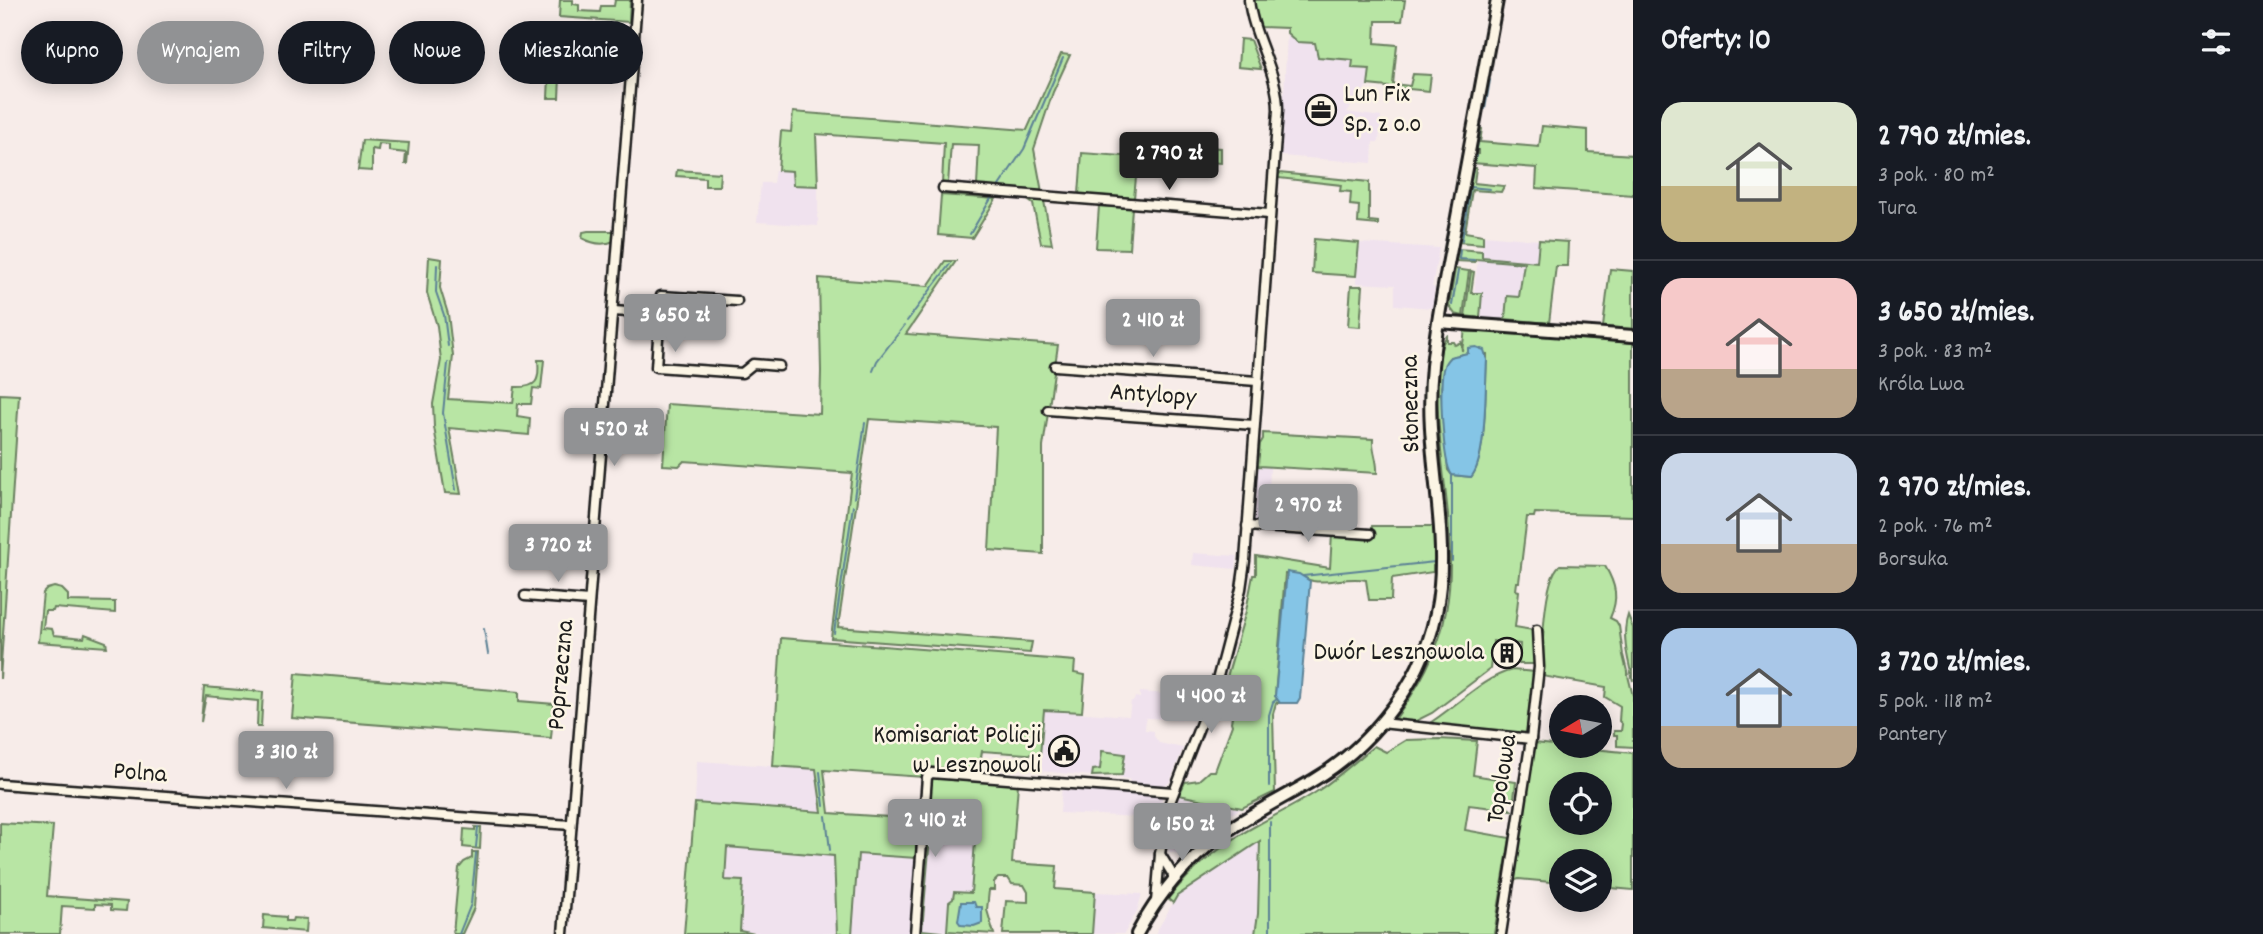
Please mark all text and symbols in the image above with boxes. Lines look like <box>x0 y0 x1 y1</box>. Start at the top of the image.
chip: Kupno <box>21 21 123 84</box>
chip: Wynajem <box>137 21 264 84</box>
chip: Filtry <box>278 21 375 84</box>
chip: Nowe <box>389 21 485 84</box>
chip: Mieszkanie <box>499 21 643 84</box>
text: Oferty: 10 <box>1661 21 1771 64</box>
icon: filters <box>2197 23 2235 61</box>
place label: Lun Fix Sp. z o.o <box>1344 77 1421 144</box>
office icon: Lun Fix Sp. z o.o <box>1304 93 1338 127</box>
text: 2 790 zł/mies. <box>1878 117 2031 160</box>
icon: home <box>1717 130 1801 214</box>
pin: 2 790 zł <box>1097 132 1241 192</box>
text: 2 790 zł <box>1135 138 1203 171</box>
text: 3 pok. · 80 m² <box>1878 160 1995 193</box>
text: Tura <box>1878 193 1916 226</box>
text: 3 650 zł/mies. <box>1878 293 2034 336</box>
pin: 3 650 zł <box>603 294 747 354</box>
text: 3 650 zł <box>640 300 710 333</box>
pin: 2 410 zł <box>1081 300 1225 359</box>
text: 2 410 zł <box>1122 305 1184 338</box>
icon: home <box>1717 306 1801 390</box>
text: 3 pok. · 83 m² <box>1878 336 1992 369</box>
street label: Słoneczna <box>1393 354 1431 453</box>
text: Króla Lwa <box>1878 369 1964 402</box>
street label: Antylopy <box>1109 375 1198 418</box>
pin: 4 520 zł <box>542 408 686 468</box>
text: 4 520 zł <box>580 414 648 447</box>
text: 2 970 zł/mies. <box>1878 468 2031 511</box>
icon: home <box>1717 481 1801 565</box>
pin: 2 970 zł <box>1236 484 1380 544</box>
text: 2 970 zł <box>1274 490 1342 523</box>
text: 2 pok. · 76 m² <box>1878 511 1993 544</box>
pin: 3 720 zł <box>486 524 630 584</box>
text: 3 720 zł <box>525 530 591 563</box>
text: Borsuka <box>1878 544 1947 577</box>
street label: Poprzeczna <box>539 617 585 732</box>
place label: Dwór Lesznowola <box>1313 635 1485 672</box>
building icon: Dwór Lesznowola <box>1490 636 1524 670</box>
text: 3 720 zł/mies. <box>1878 643 2030 686</box>
icon: home <box>1717 656 1801 740</box>
pin: 4 400 zł <box>1139 676 1283 735</box>
text: 4 400 zł <box>1176 681 1246 714</box>
text: 5 pok. · 118 m² <box>1878 686 1993 719</box>
north arrow <box>1549 695 1612 758</box>
map controls <box>1549 695 1612 912</box>
place label: Komisariat Policji w Lesznowoli <box>873 718 1041 785</box>
text: Pantery <box>1878 719 1946 752</box>
street label: Topolowa <box>1478 731 1528 826</box>
pin: 3 310 zł <box>214 732 358 791</box>
public building icon: Komisariat Policji w Lesznowoli <box>1047 734 1081 768</box>
text: 3 310 zł <box>254 737 318 770</box>
street label: Polna <box>112 754 169 794</box>
button: locate <box>1549 772 1612 835</box>
pin: 2 410 zł <box>863 800 1007 859</box>
pin: 6 150 zł <box>1110 804 1254 863</box>
text: 2 410 zł <box>904 805 966 838</box>
text: 6 150 zł <box>1150 809 1214 842</box>
button: layers <box>1549 849 1612 912</box>

